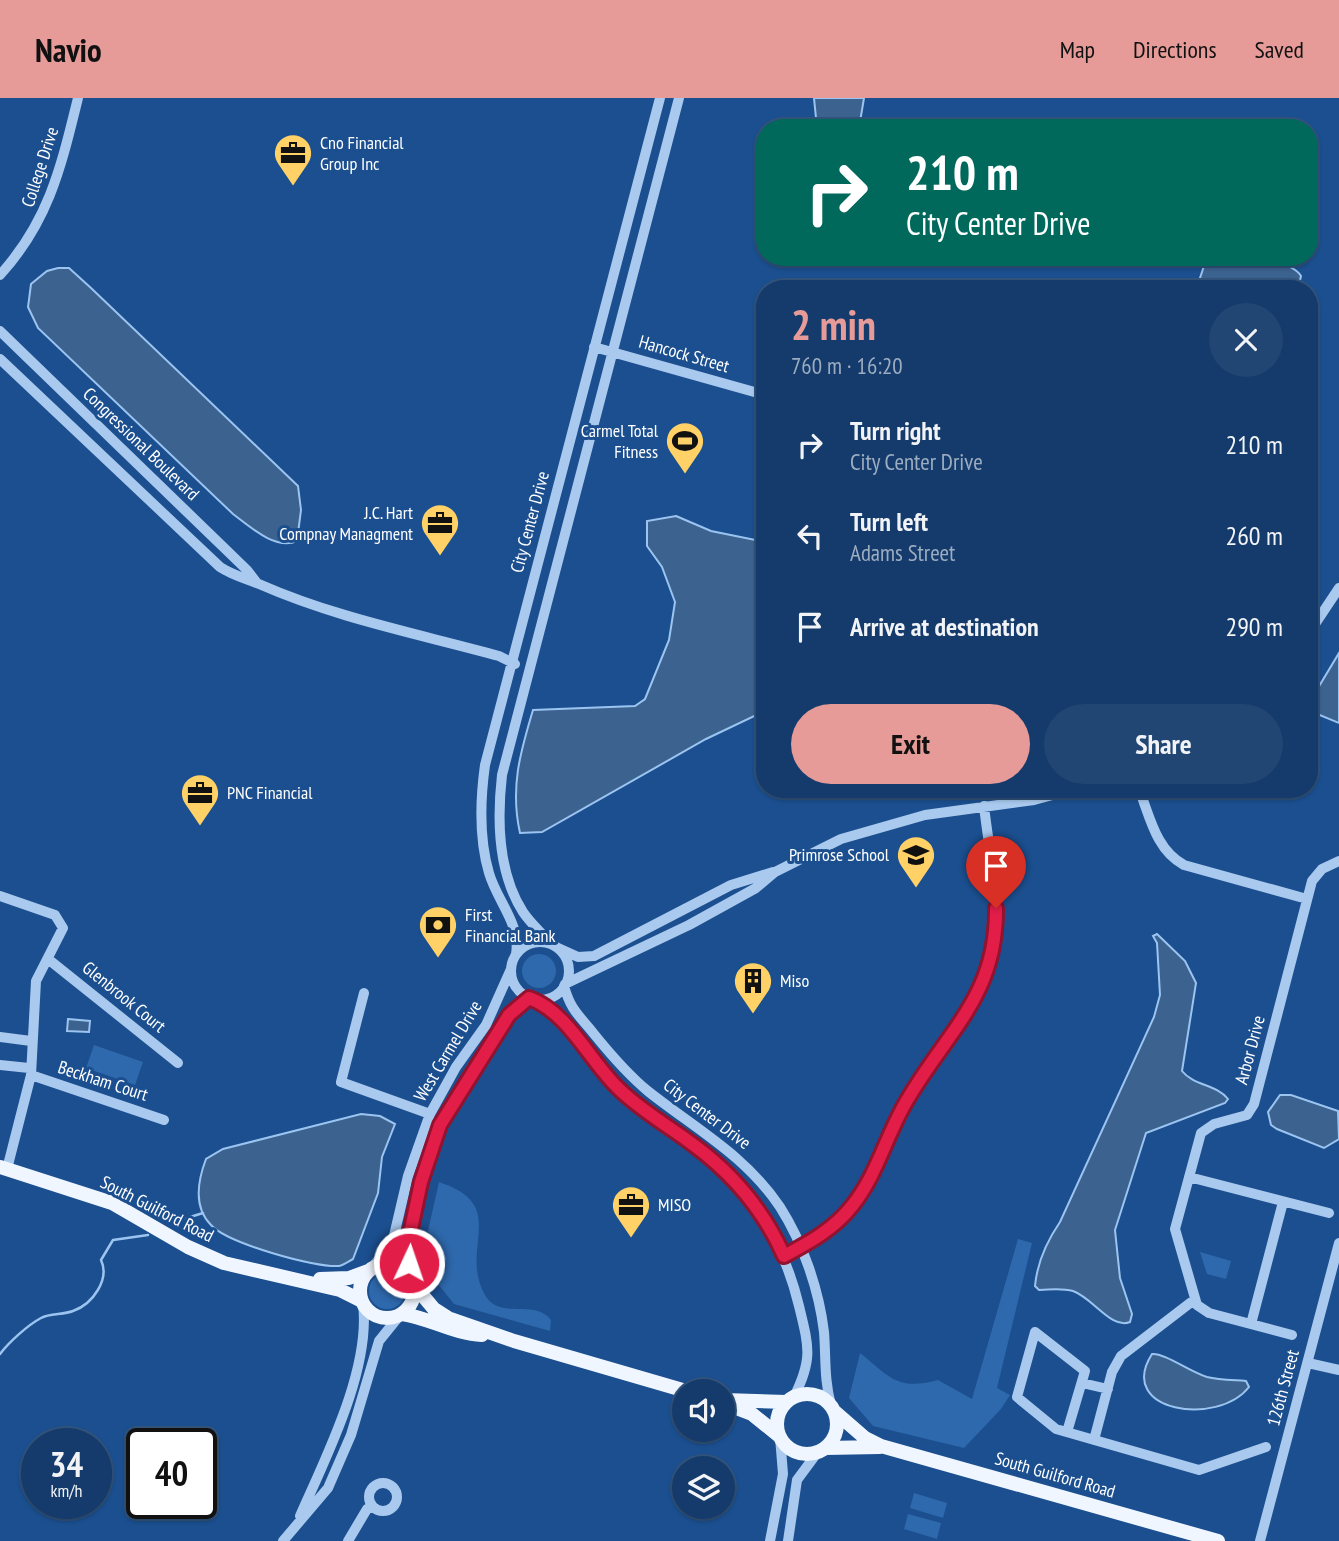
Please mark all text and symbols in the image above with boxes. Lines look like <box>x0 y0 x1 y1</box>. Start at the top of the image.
text: Navio <box>35 28 102 71</box>
text: Map <box>1060 34 1095 65</box>
text: Directions <box>1133 34 1217 65</box>
text: Saved <box>1255 34 1304 65</box>
street label: College Drive <box>16 124 63 210</box>
place label: Cno Financial Group Inc <box>320 131 404 175</box>
office icon: Cno Financial Group Inc <box>272 132 314 187</box>
text: 210 m <box>906 140 1019 204</box>
icon: right <box>791 147 882 238</box>
text: City Center Drive <box>906 202 1091 244</box>
text: 2 min <box>791 297 876 352</box>
button: close <box>1209 303 1283 377</box>
street label: Hancock Street <box>636 330 732 377</box>
text: 760 m · 16:20 <box>791 351 903 380</box>
street label: Congressional Boulevard <box>78 382 204 505</box>
text: Turn right <box>850 414 941 447</box>
place label: Carmel Total Fitness <box>581 419 659 463</box>
sports icon: Carmel Total Fitness <box>664 420 706 475</box>
icon: right <box>791 426 829 464</box>
text: 210 m <box>1225 428 1283 461</box>
text: City Center Drive <box>850 447 983 476</box>
street label: City Center Drive <box>505 469 554 575</box>
place label: J.C. Hart Compnay Managment <box>279 501 413 545</box>
office icon: J.C. Hart Compnay Managment <box>419 502 461 557</box>
text: Turn left <box>850 505 928 538</box>
icon: left <box>791 517 829 555</box>
text: 260 m <box>1225 519 1283 552</box>
text: Adams Street <box>850 538 955 567</box>
icon: arrive <box>791 608 829 646</box>
text: Arrive at destination <box>850 610 1039 643</box>
text: 290 m <box>1225 610 1283 643</box>
button: Exit <box>791 704 1030 784</box>
button: Share <box>1044 704 1283 784</box>
office icon: PNC Financial <box>179 772 221 827</box>
place label: PNC Financial <box>227 781 313 804</box>
school or university icon: Primrose School <box>895 834 937 889</box>
pin <box>966 836 1026 908</box>
place label: Primrose School <box>789 843 890 866</box>
icon: arrive <box>977 847 1015 885</box>
place label: First Financial Bank <box>465 903 555 947</box>
bank icon: First Financial Bank <box>417 904 459 959</box>
street label: Glenbrook Court <box>78 956 171 1037</box>
building icon: Miso <box>732 960 774 1015</box>
place label: Miso <box>780 969 809 992</box>
street label: West Carmel Drive <box>408 996 487 1105</box>
street label: Arbor Drive <box>1229 1013 1270 1087</box>
street label: Beckham Court <box>55 1055 151 1106</box>
street label: City Center Drive <box>659 1073 756 1154</box>
street label: South Guilford Road <box>97 1170 218 1247</box>
office icon: MISO <box>610 1184 652 1239</box>
place label: MISO <box>658 1193 691 1216</box>
position arrow <box>372 1226 446 1300</box>
street label: 126th Street <box>1261 1347 1304 1429</box>
map controls <box>672 1379 735 1519</box>
button: sound <box>672 1379 735 1442</box>
speed limit sign: 40 <box>126 1428 217 1519</box>
text: 34 <box>50 1441 83 1487</box>
street label: South Guilford Road <box>992 1446 1118 1503</box>
button: layers <box>672 1456 735 1519</box>
text: km/h <box>51 1479 82 1502</box>

